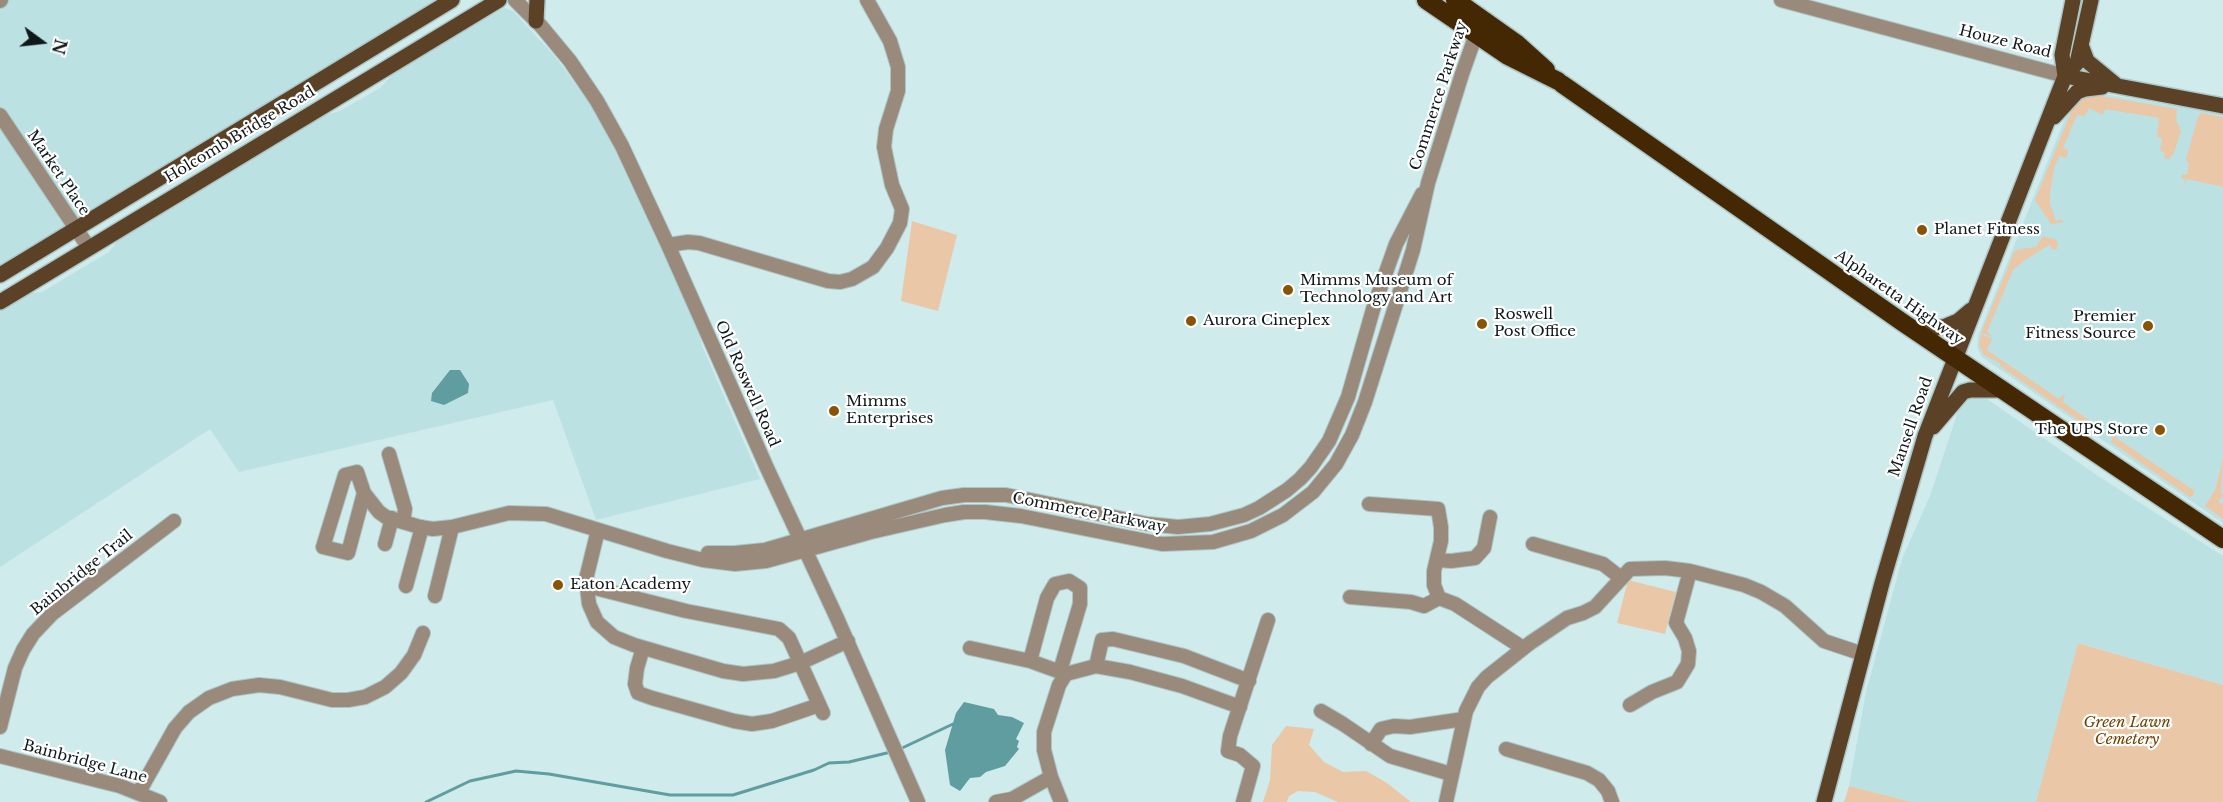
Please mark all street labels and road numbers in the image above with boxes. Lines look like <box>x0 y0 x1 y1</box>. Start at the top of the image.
street label: Commerce Parkway <box>1406 19 1472 173</box>
street label: Houze Road <box>1957 22 2053 62</box>
street label: Holcomb Bridge Road <box>162 83 318 187</box>
street label: Market Place <box>23 127 93 219</box>
street label: Alpharetta Highway <box>1831 247 1967 349</box>
street label: Old Roswell Road <box>711 318 783 450</box>
street label: Mansell Road <box>1886 375 1936 479</box>
street label: Commerce Parkway <box>1011 489 1167 537</box>
street label: Bainbridge Trail <box>27 526 137 620</box>
street label: Bainbridge Lane <box>21 737 149 787</box>

